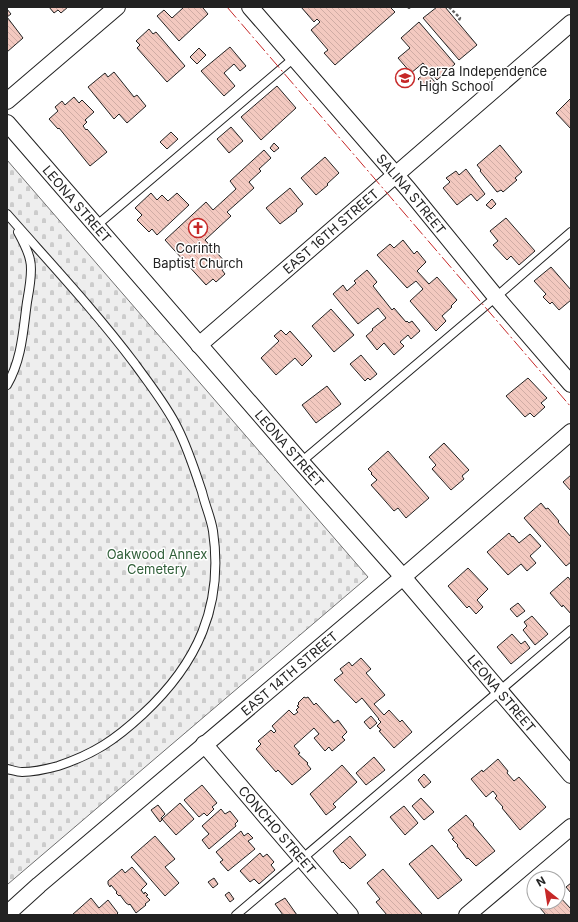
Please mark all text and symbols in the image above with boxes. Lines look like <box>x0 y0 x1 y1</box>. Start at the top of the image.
place label: Garza Independence High School <box>419 63 547 94</box>
school or university icon: Garza Independence High School <box>394 67 416 89</box>
street label: SALINA STREET <box>373 151 450 237</box>
street label: LEONA STREET <box>39 162 115 246</box>
street label: EAST 16TH STREET <box>279 185 382 277</box>
church icon: Corinth Baptist Church <box>187 217 209 239</box>
place label: Corinth Baptist Church <box>153 240 243 271</box>
street label: LEONA STREET <box>252 407 327 490</box>
park label: Oakwood Annex Cemetery <box>107 546 207 577</box>
street label: EAST 14TH STREET <box>238 628 341 719</box>
street label: LEONA STREET <box>464 651 539 735</box>
street label: CONCHO STREET <box>235 782 320 877</box>
north arrow <box>526 870 566 910</box>
text: N <box>534 873 548 889</box>

